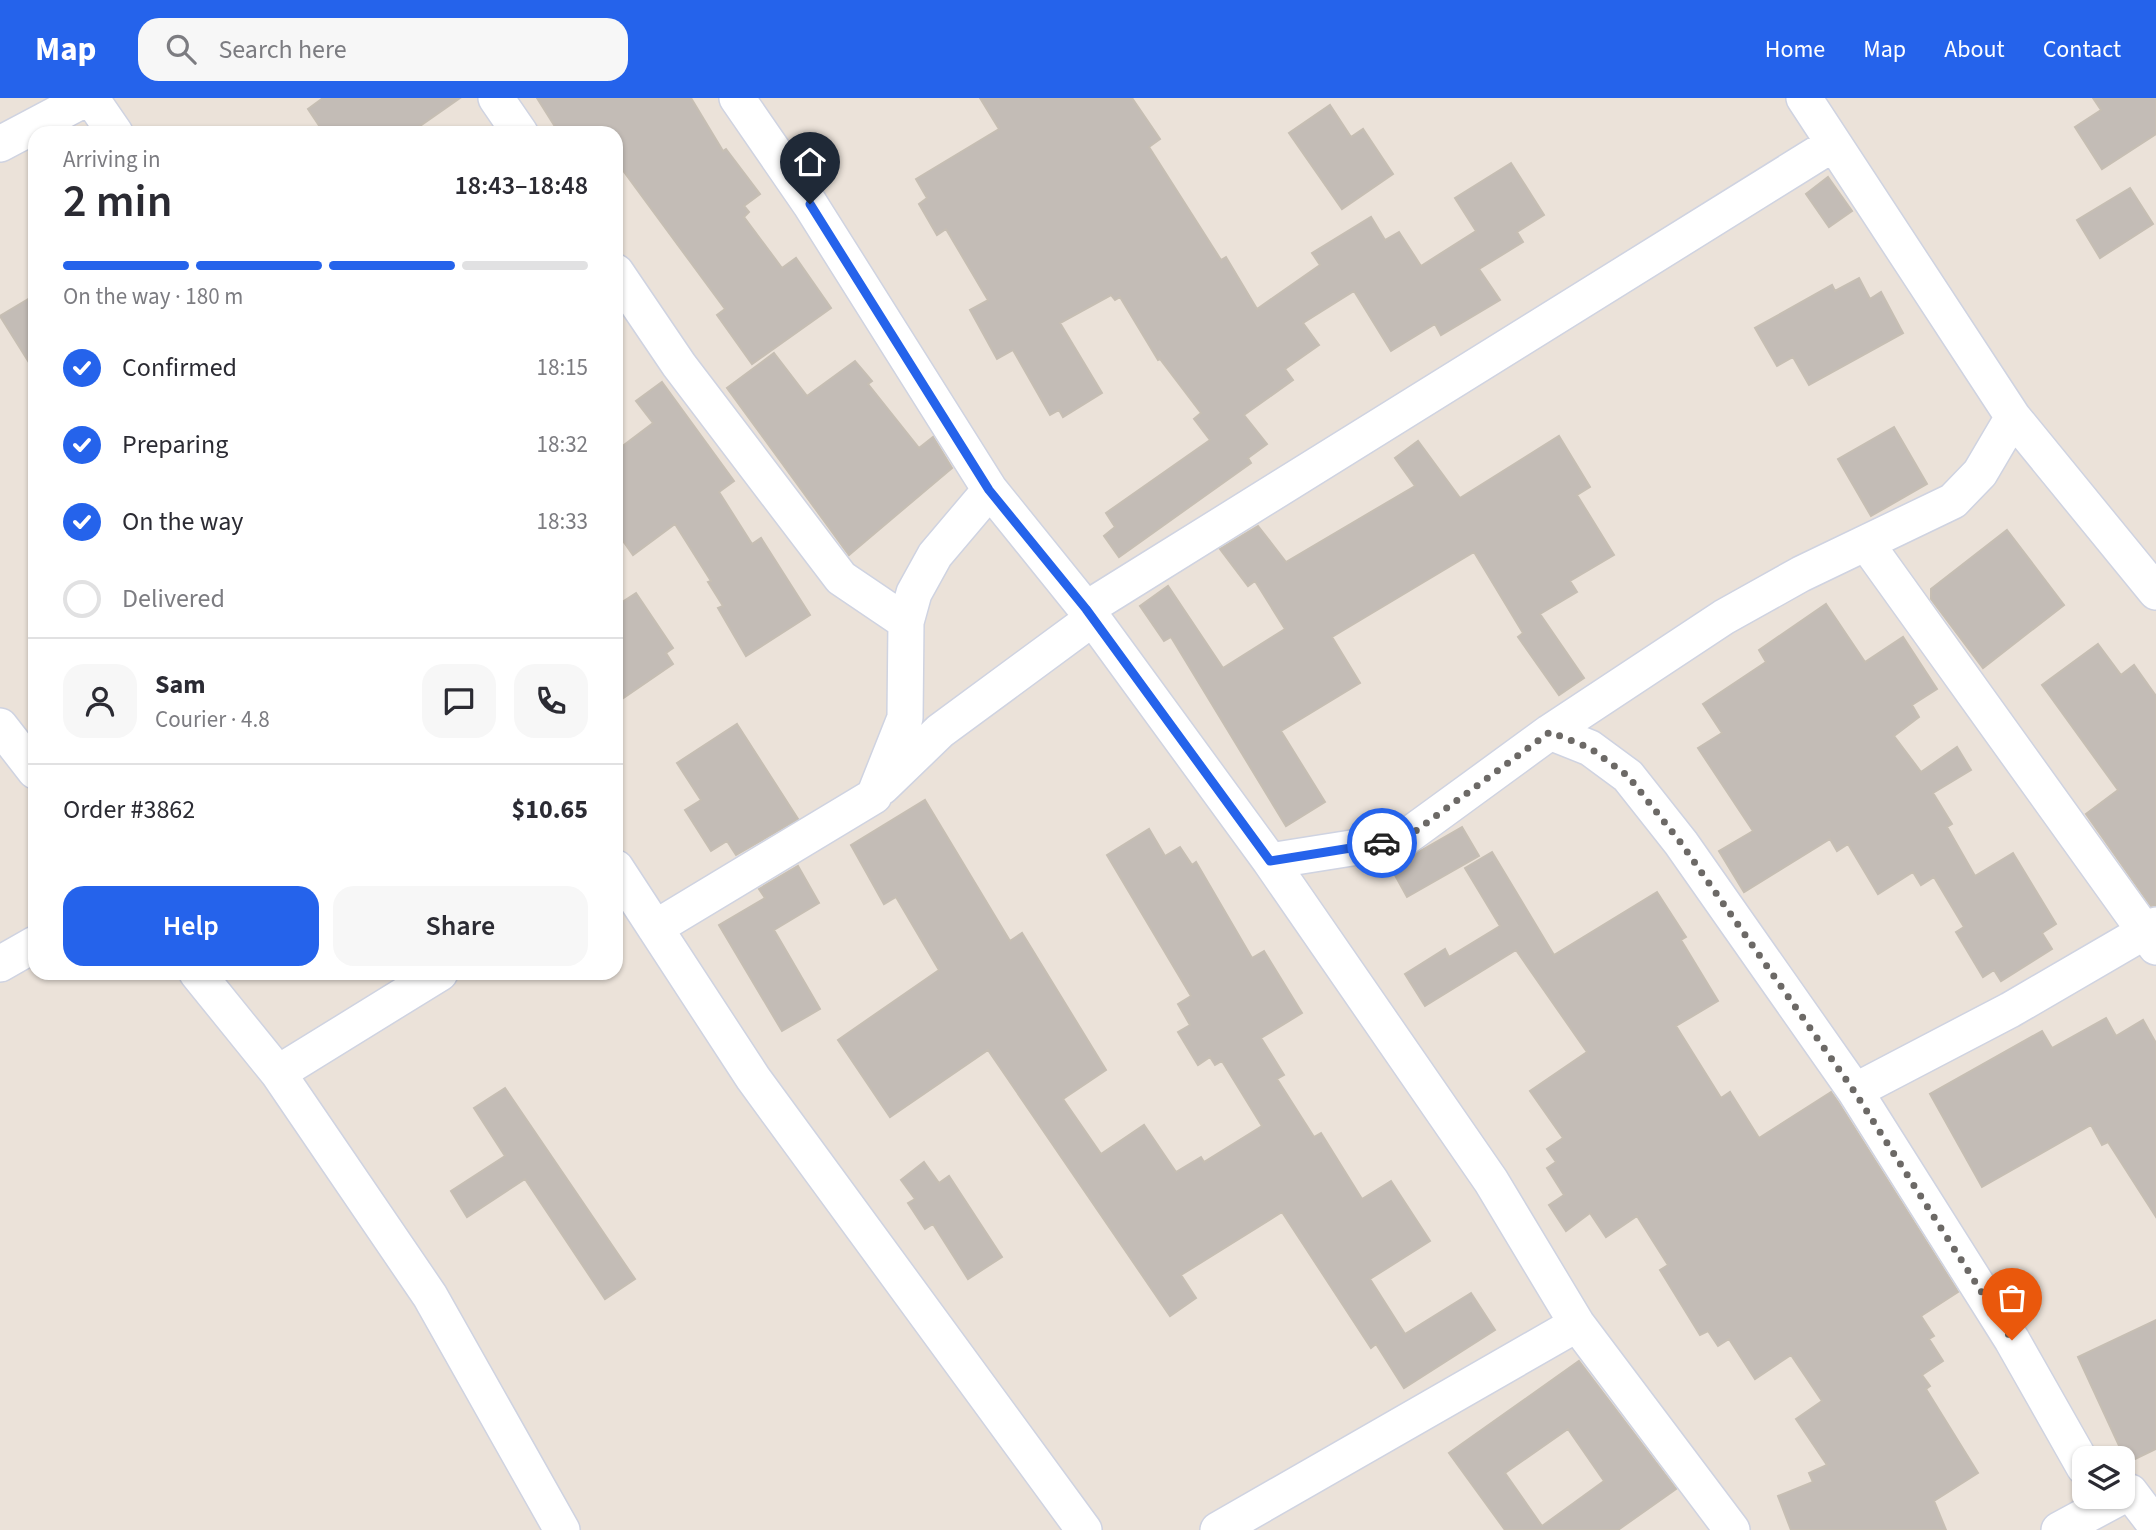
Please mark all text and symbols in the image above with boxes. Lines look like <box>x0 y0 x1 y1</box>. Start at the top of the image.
search box <box>138 18 628 81</box>
text: Map <box>35 26 96 73</box>
icon: search <box>162 30 200 68</box>
text: Search here <box>218 31 347 68</box>
text: Home <box>1765 32 1825 67</box>
text: Map <box>1863 32 1906 67</box>
text: About <box>1944 32 2005 67</box>
text: Contact <box>2043 32 2121 67</box>
pin <box>780 132 840 204</box>
text: Arriving in <box>63 143 161 176</box>
icon: home <box>791 143 829 181</box>
text: 18:43–18:48 <box>455 167 588 204</box>
text: 2 min <box>63 169 172 234</box>
text: On the way · 180 m <box>63 280 243 313</box>
icon: check <box>63 349 101 387</box>
text: Confirmed <box>122 349 237 386</box>
text: 18:15 <box>537 351 588 384</box>
icon: check <box>63 426 101 464</box>
text: Preparing <box>122 426 228 463</box>
text: 18:32 <box>537 428 588 461</box>
icon: check <box>63 503 101 541</box>
text: On the way <box>122 503 243 540</box>
text: 18:33 <box>537 505 588 538</box>
text: Delivered <box>122 580 225 617</box>
button: person <box>63 664 137 738</box>
button: chat <box>422 664 496 738</box>
button: phone <box>514 664 588 738</box>
text: Sam <box>155 666 205 703</box>
text: Courier · 4.8 <box>155 703 270 736</box>
text: Order #3862 <box>63 791 195 828</box>
text: $10.65 <box>512 791 588 828</box>
courier <box>1347 808 1417 878</box>
icon: car <box>1363 824 1401 862</box>
button: Help <box>63 886 319 966</box>
button: Share <box>333 886 588 966</box>
pin <box>1982 1268 2042 1340</box>
icon: bag <box>1993 1279 2031 1317</box>
map controls <box>2072 1446 2135 1509</box>
button: layers <box>2072 1446 2135 1509</box>

